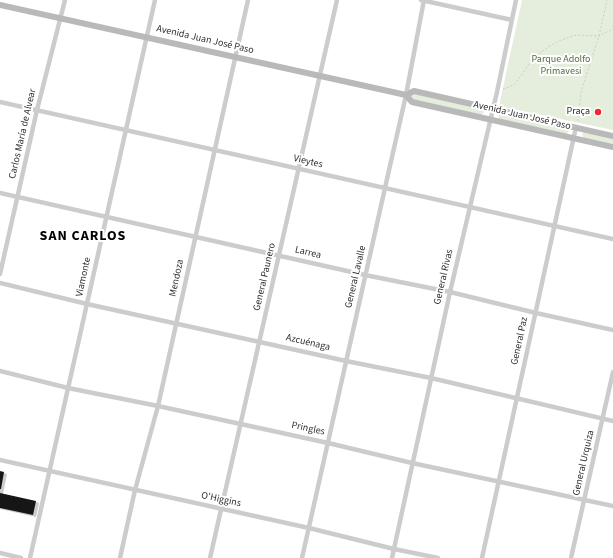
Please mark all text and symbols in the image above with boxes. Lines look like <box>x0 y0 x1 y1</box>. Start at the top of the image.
street label: Avenida Juan José Paso <box>155 23 255 57</box>
park label: Parque Adolfo Primavesi <box>532 54 590 78</box>
street label: Carlos María de Alvear <box>7 88 39 180</box>
street label: Avenida Juan José Paso <box>472 99 572 133</box>
place label: Praça <box>567 106 590 118</box>
marker: Praça <box>593 107 603 117</box>
street label: Vieytes <box>292 153 324 171</box>
district label: SAN CARLOS <box>40 229 126 245</box>
street label: General Paunero <box>251 242 279 312</box>
street label: Larrea <box>294 244 322 262</box>
street label: General Lavalle <box>343 245 369 309</box>
street label: General Rivas <box>432 248 456 306</box>
street label: Viamonte <box>74 256 94 298</box>
street label: Mendoza <box>167 258 187 298</box>
street label: General Paz <box>509 316 531 366</box>
street label: Azcuénaga <box>285 332 331 354</box>
street label: Pringles <box>290 420 326 438</box>
street label: General Urquiza <box>571 429 597 497</box>
street label: O'Higgins <box>200 490 242 510</box>

